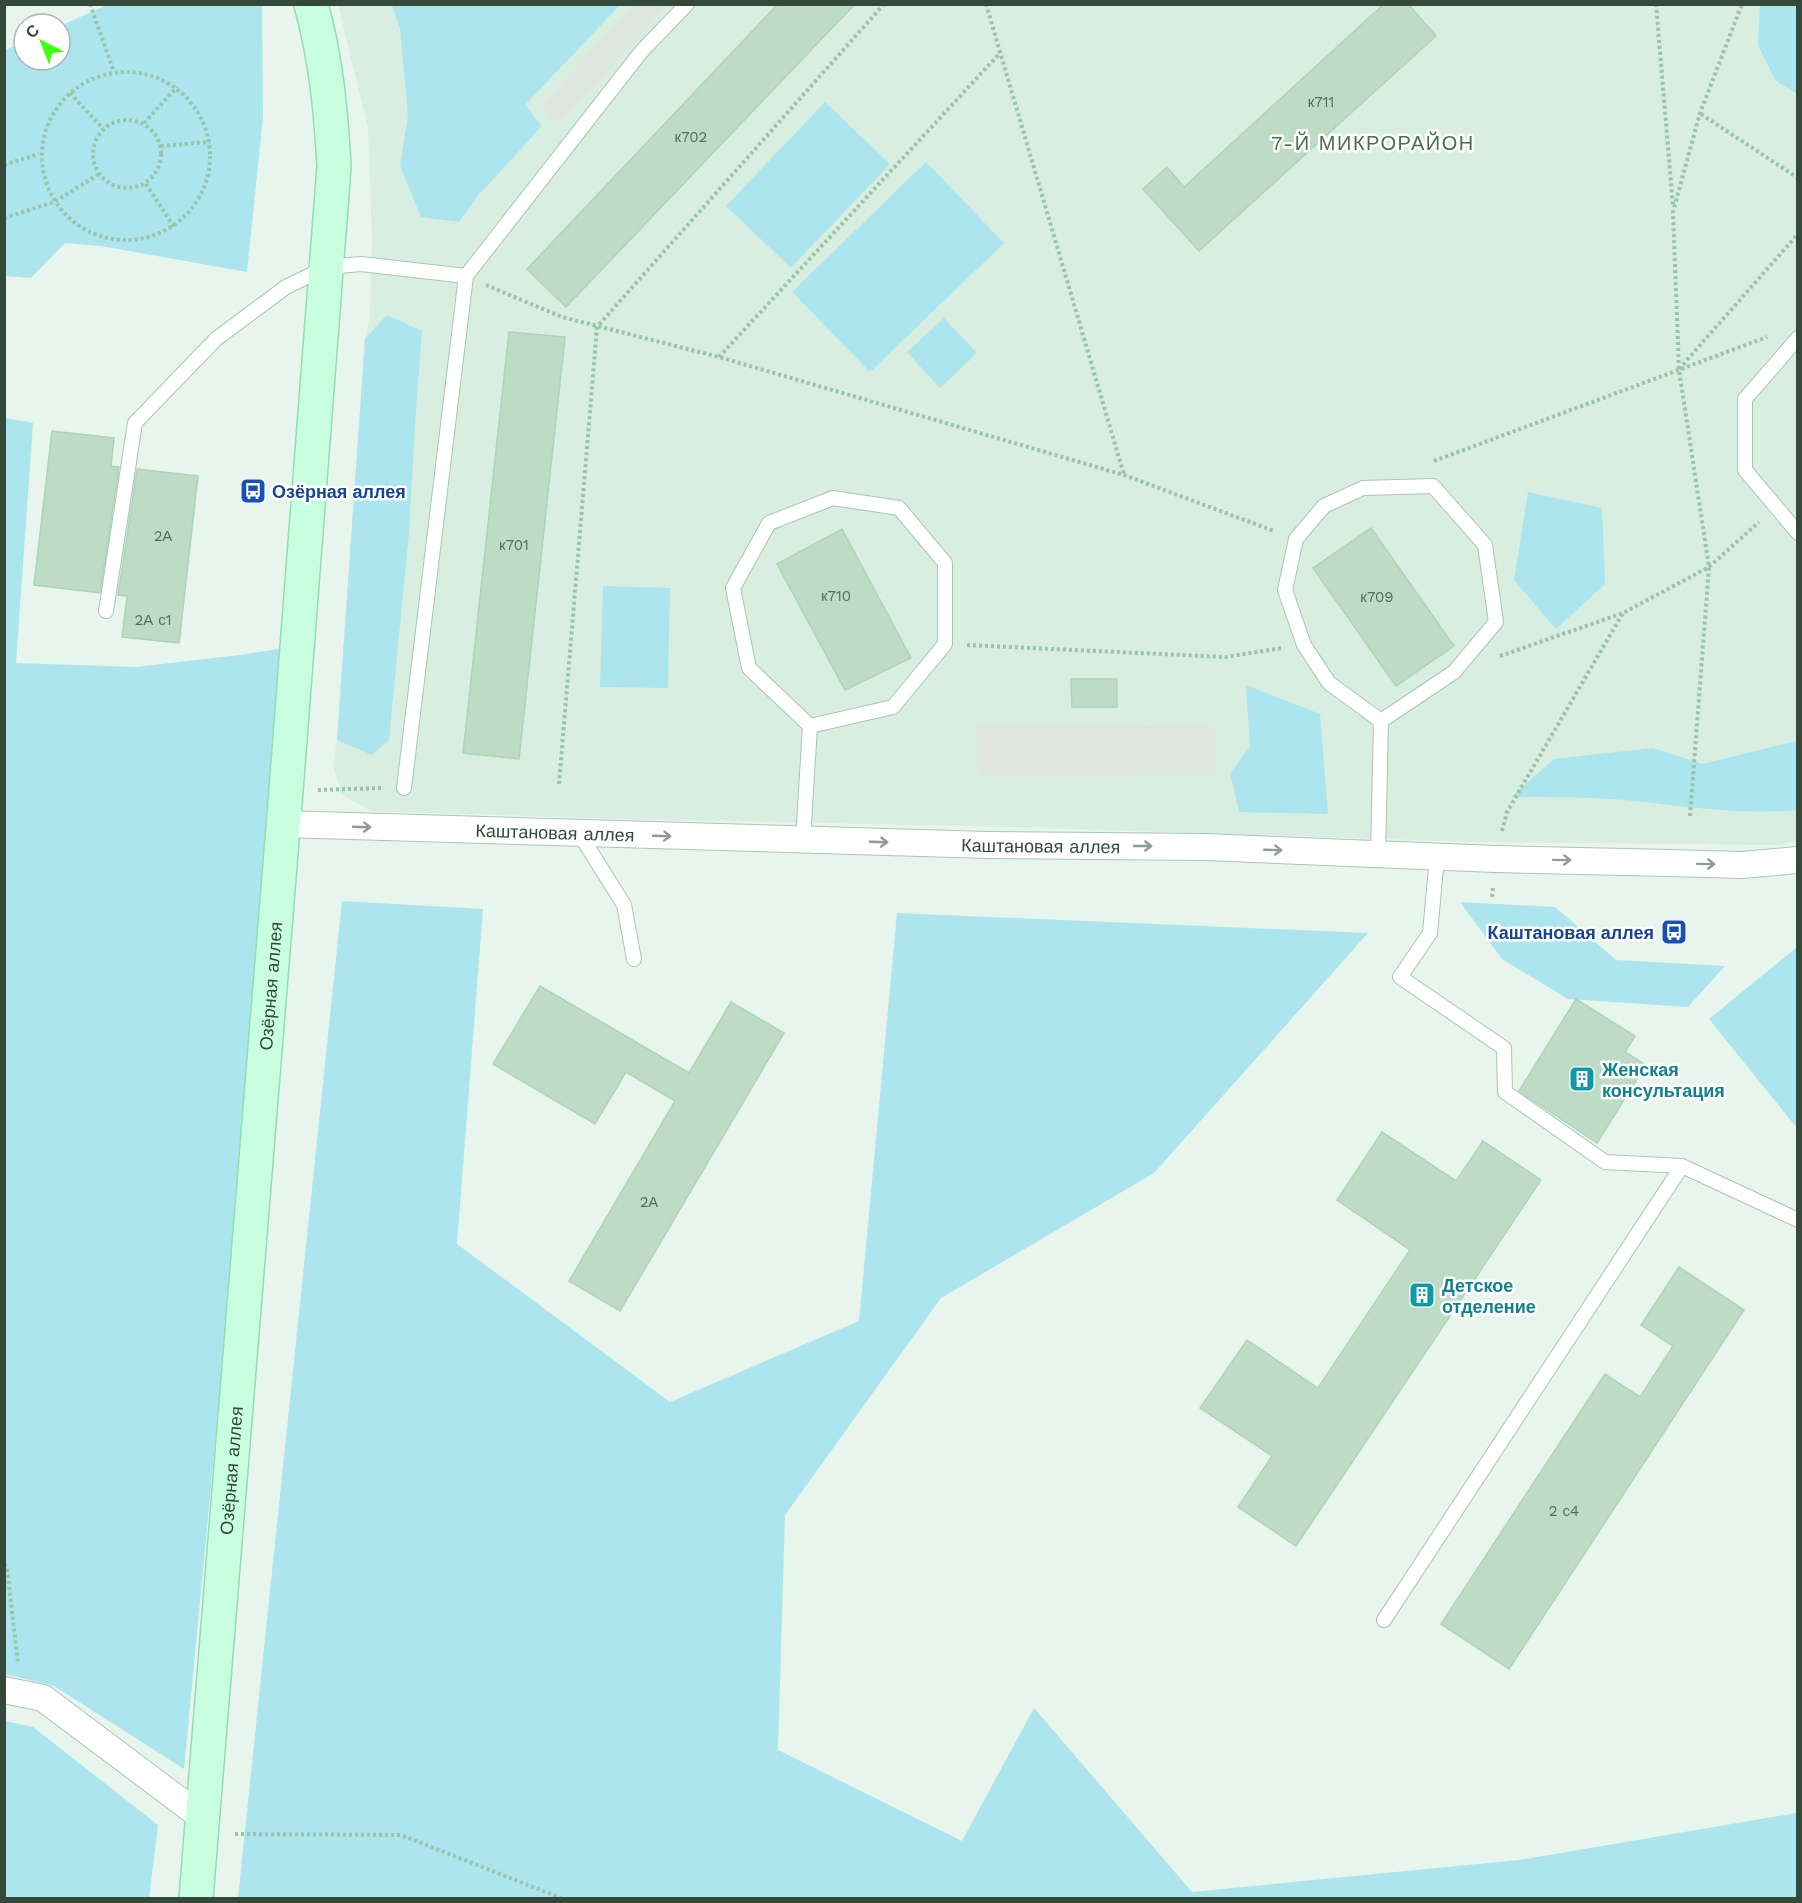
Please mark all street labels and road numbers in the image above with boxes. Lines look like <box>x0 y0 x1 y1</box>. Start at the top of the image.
street label: Каштановая аллея <box>475 819 635 845</box>
street label: Каштановая аллея <box>961 834 1120 857</box>
street label: Озёрная аллея <box>254 921 286 1051</box>
street label: Озёрная аллея <box>215 1405 246 1536</box>

